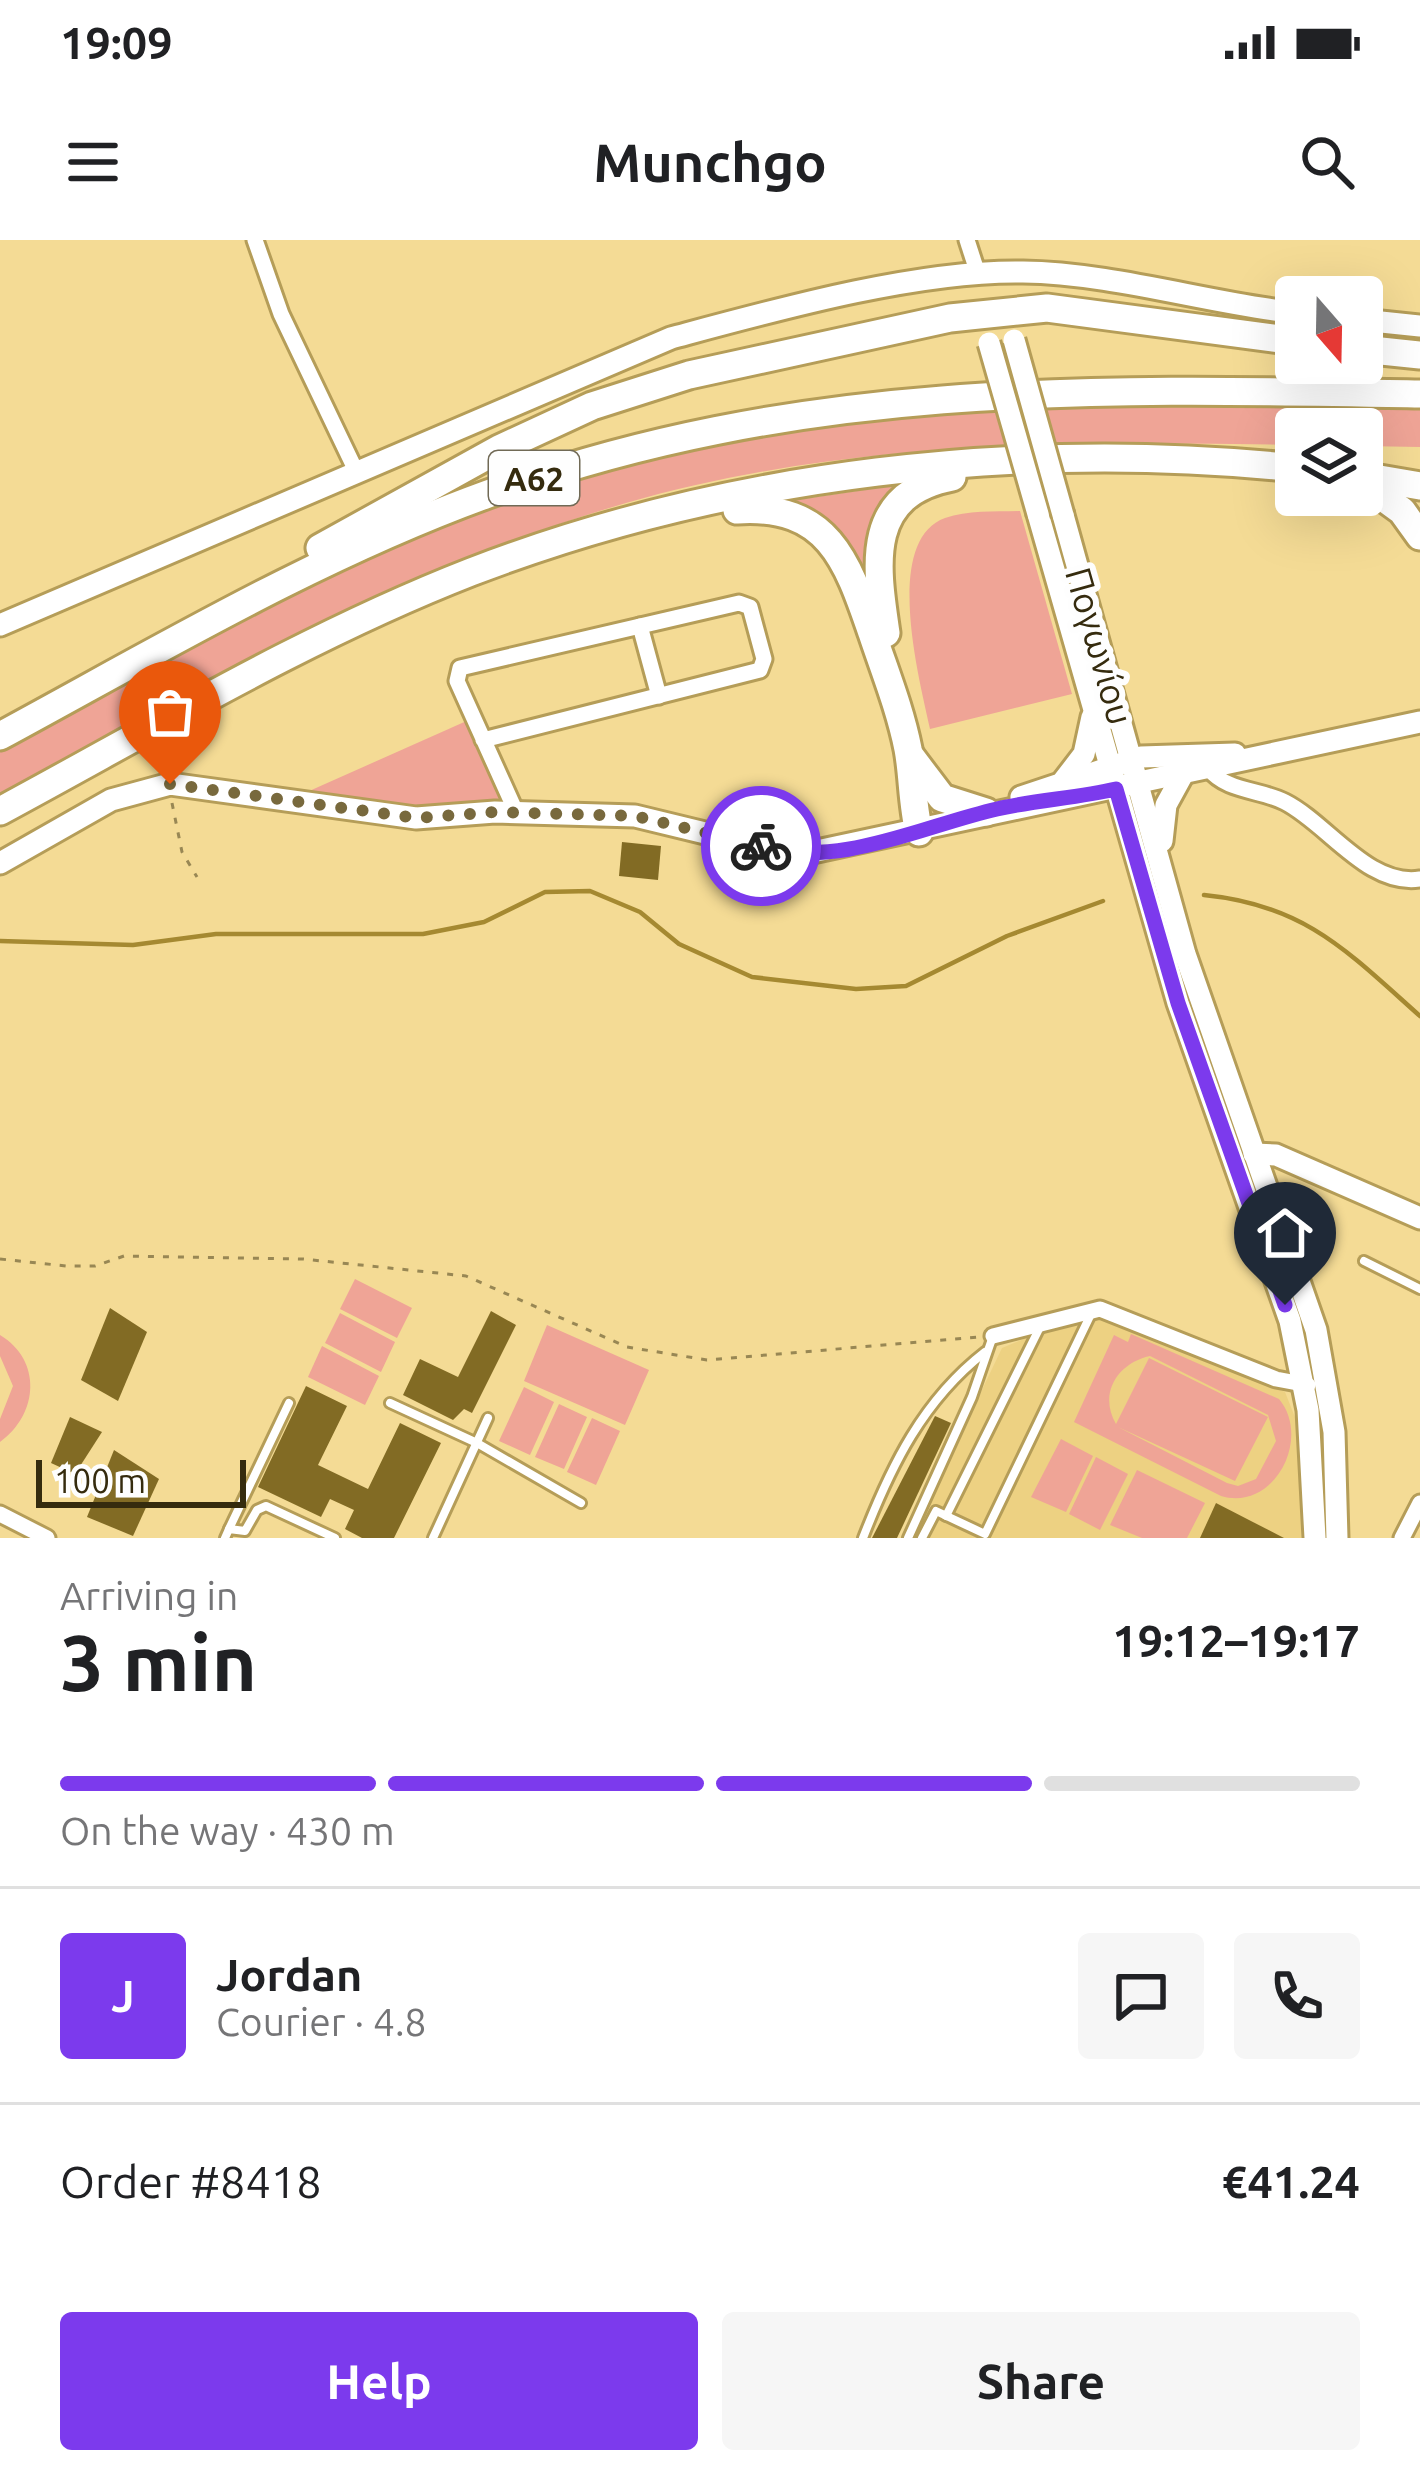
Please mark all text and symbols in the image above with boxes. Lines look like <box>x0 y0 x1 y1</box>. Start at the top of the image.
text: 19:09 <box>60 17 173 68</box>
icon: menu <box>60 129 126 195</box>
icon: search <box>1294 129 1360 195</box>
text: Munchgo <box>593 132 827 192</box>
north arrow <box>1275 276 1383 384</box>
map controls <box>1275 276 1383 516</box>
button: layers <box>1275 408 1383 516</box>
road number: Α62 <box>489 451 579 505</box>
street label: Πογωνίου <box>1058 563 1142 729</box>
pin <box>119 661 221 784</box>
icon: bag <box>137 679 203 745</box>
courier <box>701 786 821 906</box>
icon: bike <box>728 813 794 879</box>
pin <box>1234 1182 1336 1305</box>
icon: home <box>1252 1200 1318 1266</box>
scale bar <box>36 1454 246 1507</box>
text: 100 m <box>54 1462 146 1499</box>
text: Arriving in <box>60 1574 238 1617</box>
text: 19:12–19:17 <box>1112 1615 1360 1666</box>
text: 3 min <box>60 1618 257 1706</box>
text: On the way · 430 m <box>60 1809 395 1852</box>
button: chat <box>1078 1933 1204 2059</box>
button: phone <box>1234 1933 1360 2059</box>
text: Jordan <box>216 1949 362 2000</box>
text: J <box>111 1970 135 2021</box>
text: Courier · 4.8 <box>216 2000 427 2043</box>
text: Order #8418 <box>60 2156 322 2207</box>
text: €41.24 <box>1222 2156 1360 2207</box>
button: Help <box>60 2312 698 2450</box>
button: Share <box>722 2312 1360 2450</box>

